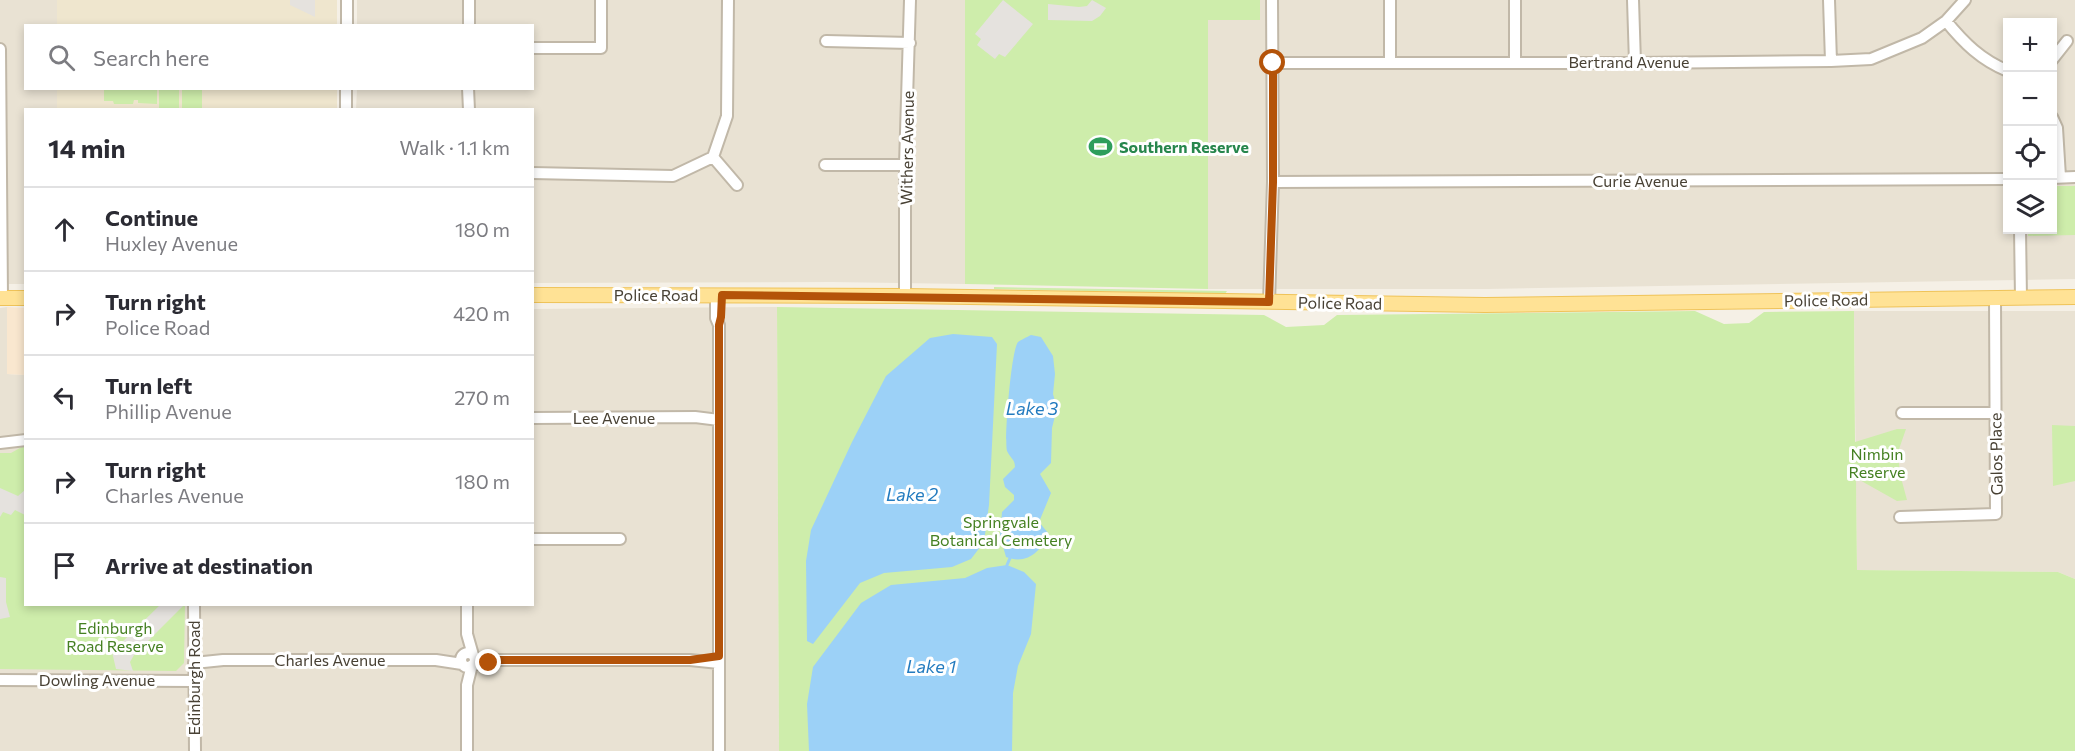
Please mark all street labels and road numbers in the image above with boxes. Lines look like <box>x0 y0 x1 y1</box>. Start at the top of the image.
street label: Bertrand Avenue <box>1568 52 1690 71</box>
street label: Withers Avenue <box>896 91 917 205</box>
street label: Curie Avenue <box>1592 171 1688 190</box>
street label: Police Road <box>614 285 698 304</box>
street label: Police Road <box>1784 289 1868 310</box>
street label: Police Road <box>1298 292 1382 313</box>
street label: Lee Avenue <box>573 408 655 427</box>
street label: Galos Place <box>1985 412 2006 496</box>
street label: Edinburgh Road <box>184 620 203 736</box>
street label: Charles Avenue <box>274 650 386 669</box>
street label: Dowling Avenue <box>39 670 155 689</box>

